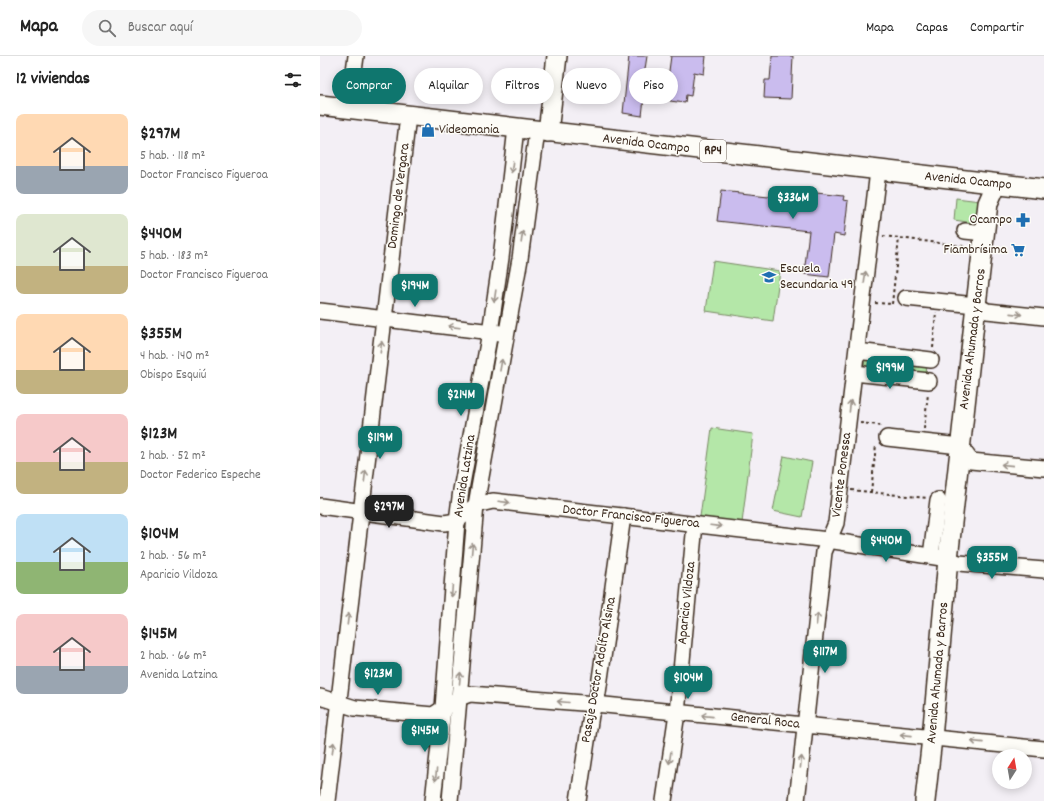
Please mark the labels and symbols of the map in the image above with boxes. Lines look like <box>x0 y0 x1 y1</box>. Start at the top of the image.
place label: Videomania <box>439 120 499 140</box>
shop icon: Videomania <box>420 122 436 138</box>
street label: Avenida Ocampo <box>601 129 691 159</box>
road number: RP4 <box>700 140 726 162</box>
street label: Domingo de Vergara <box>383 142 415 250</box>
one-way arrow <box>508 160 516 173</box>
street label: Avenida Ocampo <box>923 166 1013 196</box>
pin: $336M <box>765 186 821 220</box>
place label: Ocampo <box>969 210 1012 230</box>
pharmacy icon: Ocampo <box>1015 212 1031 228</box>
one-way arrow <box>519 231 526 244</box>
place label: Fiambrísima <box>944 240 1007 260</box>
supermarket icon: Fiambrísima <box>1010 242 1026 258</box>
place label: Escuela Secundaria 49 <box>780 259 853 295</box>
street label: Avenida Ahumada y Barros <box>954 267 992 411</box>
school or university icon: Escuela Secundaria 49 <box>761 269 777 285</box>
one-way arrow <box>861 271 869 284</box>
pin: $194M <box>387 274 443 308</box>
one-way arrow <box>491 289 499 302</box>
one-way arrow <box>1009 311 1022 318</box>
one-way arrow <box>448 323 461 331</box>
one-way arrow <box>377 341 385 354</box>
pin: $199M <box>862 356 918 390</box>
one-way arrow <box>497 359 505 372</box>
pin: $214M <box>433 383 489 417</box>
one-way arrow <box>847 400 854 413</box>
pin: $119M <box>352 426 408 460</box>
street label: Vicente Ponessa <box>827 431 857 519</box>
street label: Avenida Latzina <box>449 433 481 519</box>
one-way arrow <box>1001 461 1014 468</box>
one-way arrow <box>361 470 369 483</box>
pin: $297M <box>361 495 417 529</box>
one-way arrow <box>497 498 510 506</box>
street label: Doctor Francisco Figueroa <box>562 500 701 534</box>
one-way arrow <box>709 523 722 530</box>
pin: $440M <box>858 529 914 563</box>
one-way arrow <box>468 543 476 556</box>
pin: $355M <box>964 546 1020 580</box>
street label: Aparicio Vildoza <box>673 560 701 645</box>
one-way arrow <box>448 584 455 597</box>
street label: Pasaje Doctor Adolfo Alsina <box>576 595 622 745</box>
street label: Avenida Ahumada y Barros <box>922 601 954 745</box>
one-way arrow <box>344 613 352 626</box>
one-way arrow <box>813 613 820 626</box>
pin: $117M <box>797 640 853 674</box>
pin: $123M <box>350 662 406 696</box>
pin: $104M <box>660 666 716 700</box>
one-way arrow <box>457 672 464 685</box>
one-way arrow <box>557 698 570 705</box>
street label: General Roca <box>729 707 801 735</box>
one-way arrow <box>701 712 714 719</box>
pin: $145M <box>397 719 453 753</box>
one-way arrow <box>900 732 913 739</box>
one-way arrow <box>971 738 984 746</box>
one-way arrow <box>329 742 337 755</box>
north arrow <box>992 749 1032 789</box>
one-way arrow <box>666 751 674 764</box>
one-way arrow <box>798 756 805 769</box>
one-way arrow <box>432 768 440 781</box>

